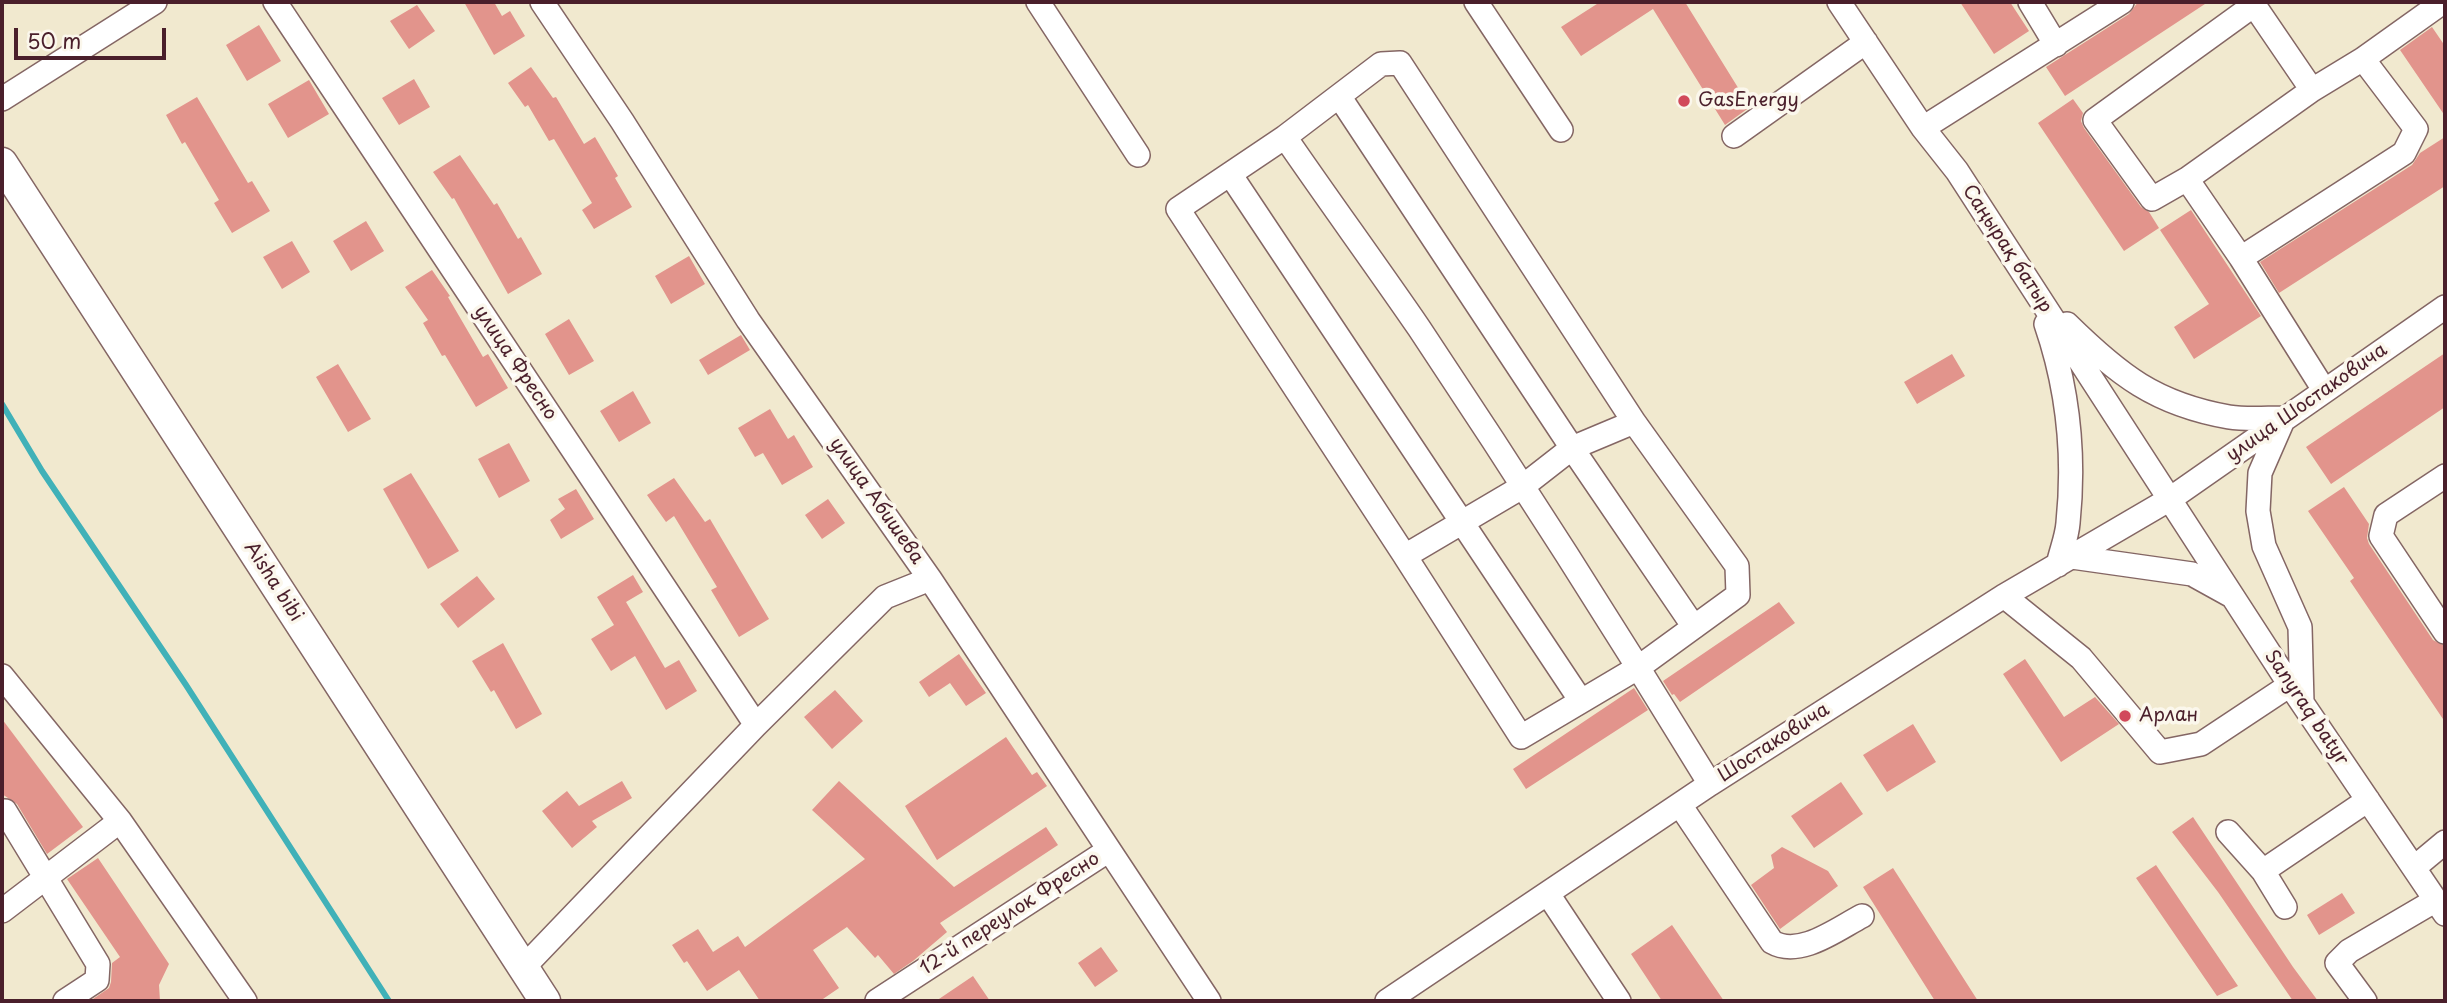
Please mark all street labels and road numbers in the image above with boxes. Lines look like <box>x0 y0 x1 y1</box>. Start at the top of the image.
street label: Саңырақ батыр <box>1957 181 2057 317</box>
street label: улица Фресно <box>468 301 562 425</box>
street label: улица Шостаковича <box>2222 339 2392 467</box>
street label: улица Абишева <box>824 433 928 569</box>
street label: Aisha bibi <box>239 538 307 626</box>
street label: Sanyraq batyr <box>2259 646 2353 770</box>
street label: Шостаковича <box>1714 699 1834 787</box>
street label: 12-й переулок Фресно <box>916 847 1104 981</box>

